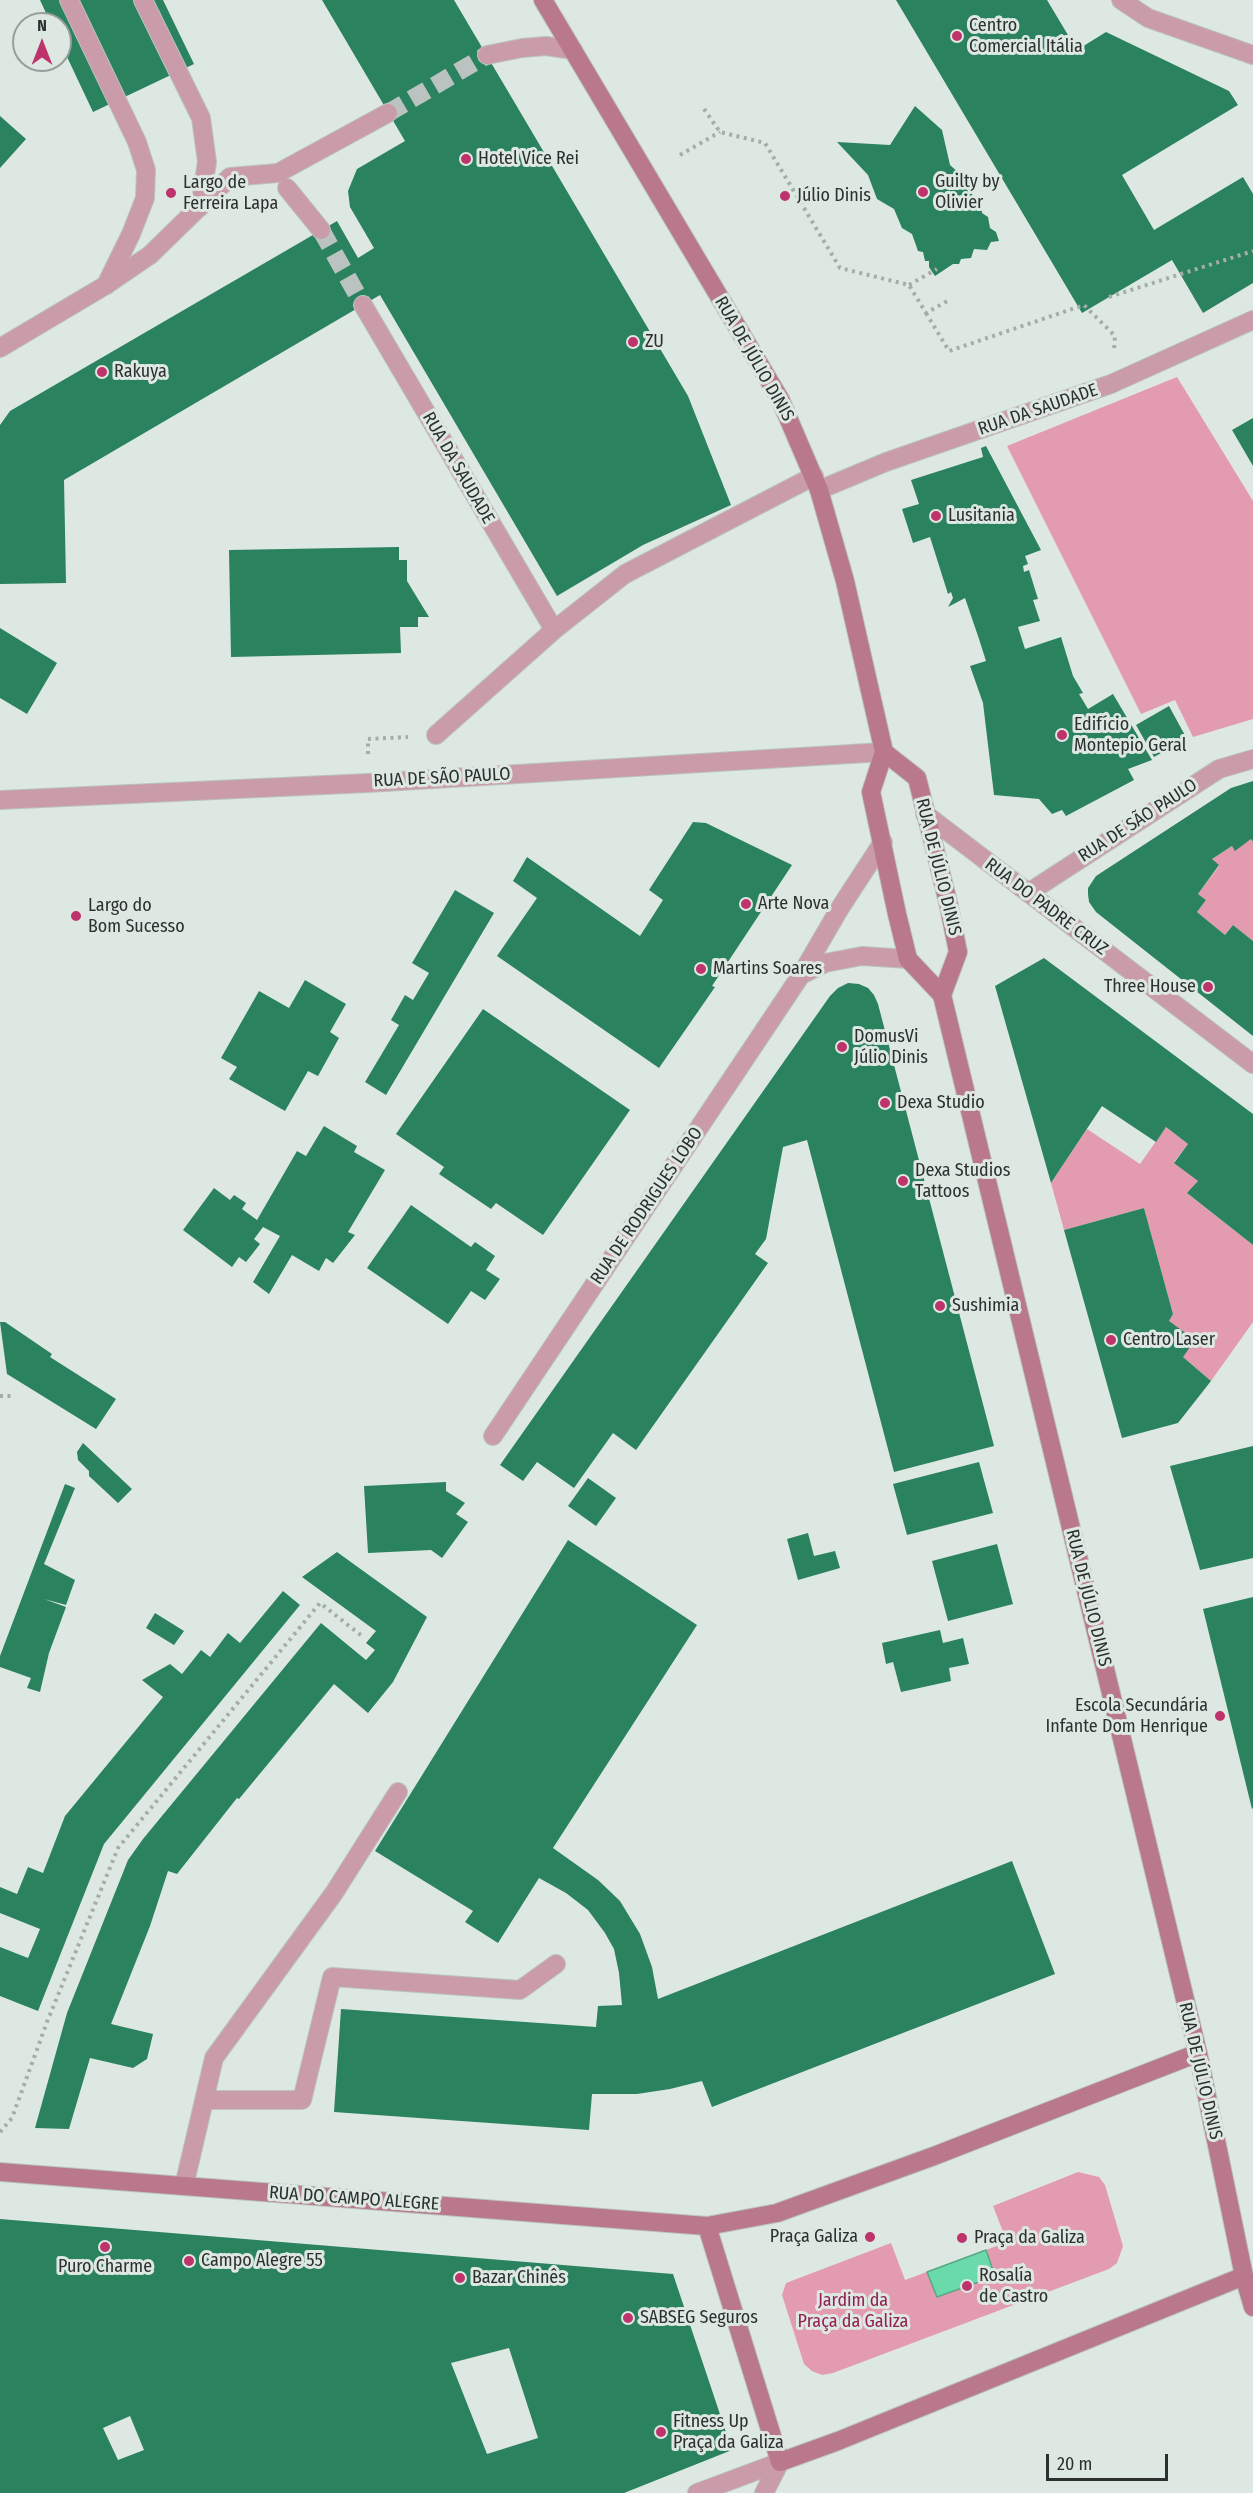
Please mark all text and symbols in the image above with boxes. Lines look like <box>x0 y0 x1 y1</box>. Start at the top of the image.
north arrow <box>12 12 72 72</box>
place label: Centro Comercial Itália <box>969 15 1083 57</box>
text: N <box>37 16 47 35</box>
marker: Centro Comercial Itália <box>950 29 964 43</box>
place label: Hotel Vice Rei <box>478 148 579 170</box>
marker: Hotel Vice Rei <box>459 152 473 166</box>
place label: Guilty by Olivier <box>935 171 1000 213</box>
place label: Largo de Ferreira Lapa <box>183 172 278 214</box>
place label: Júlio Dinis <box>797 185 871 207</box>
marker: Guilty by Olivier <box>916 185 930 199</box>
marker: Largo de Ferreira Lapa <box>164 186 178 200</box>
marker: Júlio Dinis <box>778 189 792 203</box>
street label: RUA DE JÚLIO DINIS <box>710 293 798 425</box>
place label: ZU <box>645 331 664 353</box>
marker: ZU <box>626 335 640 349</box>
place label: Rakuya <box>114 361 167 383</box>
marker: Rakuya <box>95 365 109 379</box>
street label: RUA DA SAUDADE <box>975 379 1101 441</box>
street label: RUA DA SAUDADE <box>417 408 499 528</box>
place label: Lusitania <box>948 505 1015 527</box>
marker: Lusitania <box>929 509 943 523</box>
place label: Edifício Montepio Geral <box>1074 714 1186 756</box>
marker: Edifício Montepio Geral <box>1055 728 1069 742</box>
street label: RUA DE SÃO PAULO <box>373 764 511 792</box>
street label: RUA DE SÃO PAULO <box>1075 775 1201 867</box>
street label: RUA DE JÚLIO DINIS <box>911 796 965 938</box>
street label: RUA DO PADRE CRUZ <box>980 854 1112 960</box>
place label: Arte Nova <box>758 893 829 915</box>
place label: Largo do Bom Sucesso <box>88 895 185 938</box>
marker: Arte Nova <box>739 897 753 911</box>
marker: Largo do Bom Sucesso <box>69 909 83 923</box>
place label: Martins Soares <box>713 958 822 980</box>
marker: Martins Soares <box>694 962 708 976</box>
place label: Three House <box>1104 976 1196 998</box>
marker: Three House <box>1201 980 1215 994</box>
place label: DomusVi Júlio Dinis <box>854 1026 928 1068</box>
marker: DomusVi Júlio Dinis <box>835 1040 849 1054</box>
place label: Dexa Studio <box>897 1092 985 1114</box>
marker: Dexa Studio <box>878 1096 892 1110</box>
street label: RUA DE RODRIGUES LOBO <box>586 1123 708 1289</box>
place label: Dexa Studios Tattoos <box>915 1160 1010 1202</box>
marker: Dexa Studios Tattoos <box>896 1174 910 1188</box>
place label: Sushimia <box>952 1295 1019 1317</box>
marker: Sushimia <box>933 1299 947 1313</box>
place label: Centro Laser <box>1123 1329 1215 1351</box>
marker: Centro Laser <box>1104 1333 1118 1347</box>
street label: RUA DE JÚLIO DINIS <box>1061 1527 1115 1669</box>
place label: Escola Secundária Infante Dom Henrique <box>1046 1695 1208 1738</box>
marker: Escola Secundária Infante Dom Henrique <box>1213 1709 1227 1723</box>
street label: RUA DE JÚLIO DINIS <box>1174 2000 1226 2142</box>
street label: RUA DO CAMPO ALEGRE <box>268 2182 440 2216</box>
place label: Praça Galiza <box>770 2226 858 2248</box>
place label: Praça da Galiza <box>974 2227 1085 2249</box>
marker: Praça Galiza <box>863 2230 877 2244</box>
marker: Praça da Galiza <box>955 2231 969 2245</box>
marker: Puro Charme <box>98 2240 112 2254</box>
place label: Campo Alegre 55 <box>201 2250 323 2272</box>
marker: Campo Alegre 55 <box>182 2254 196 2268</box>
place label: Puro Charme <box>58 2256 152 2278</box>
place label: Rosalía de Castro <box>979 2265 1048 2308</box>
place label: Bazar Chinês <box>472 2267 566 2289</box>
marker: Bazar Chinês <box>453 2271 467 2285</box>
marker: Rosalía de Castro <box>960 2279 974 2293</box>
park label: Jardim da Praça da Galiza <box>798 2290 908 2332</box>
place label: SABSEG Seguros <box>640 2307 758 2329</box>
marker: SABSEG Seguros <box>621 2311 635 2325</box>
place label: Fitness Up Praça da Galiza <box>673 2411 784 2454</box>
marker: Fitness Up Praça da Galiza <box>654 2425 668 2439</box>
scale bar <box>1049 2442 1170 2480</box>
text: 20 m <box>1057 2453 1092 2475</box>

